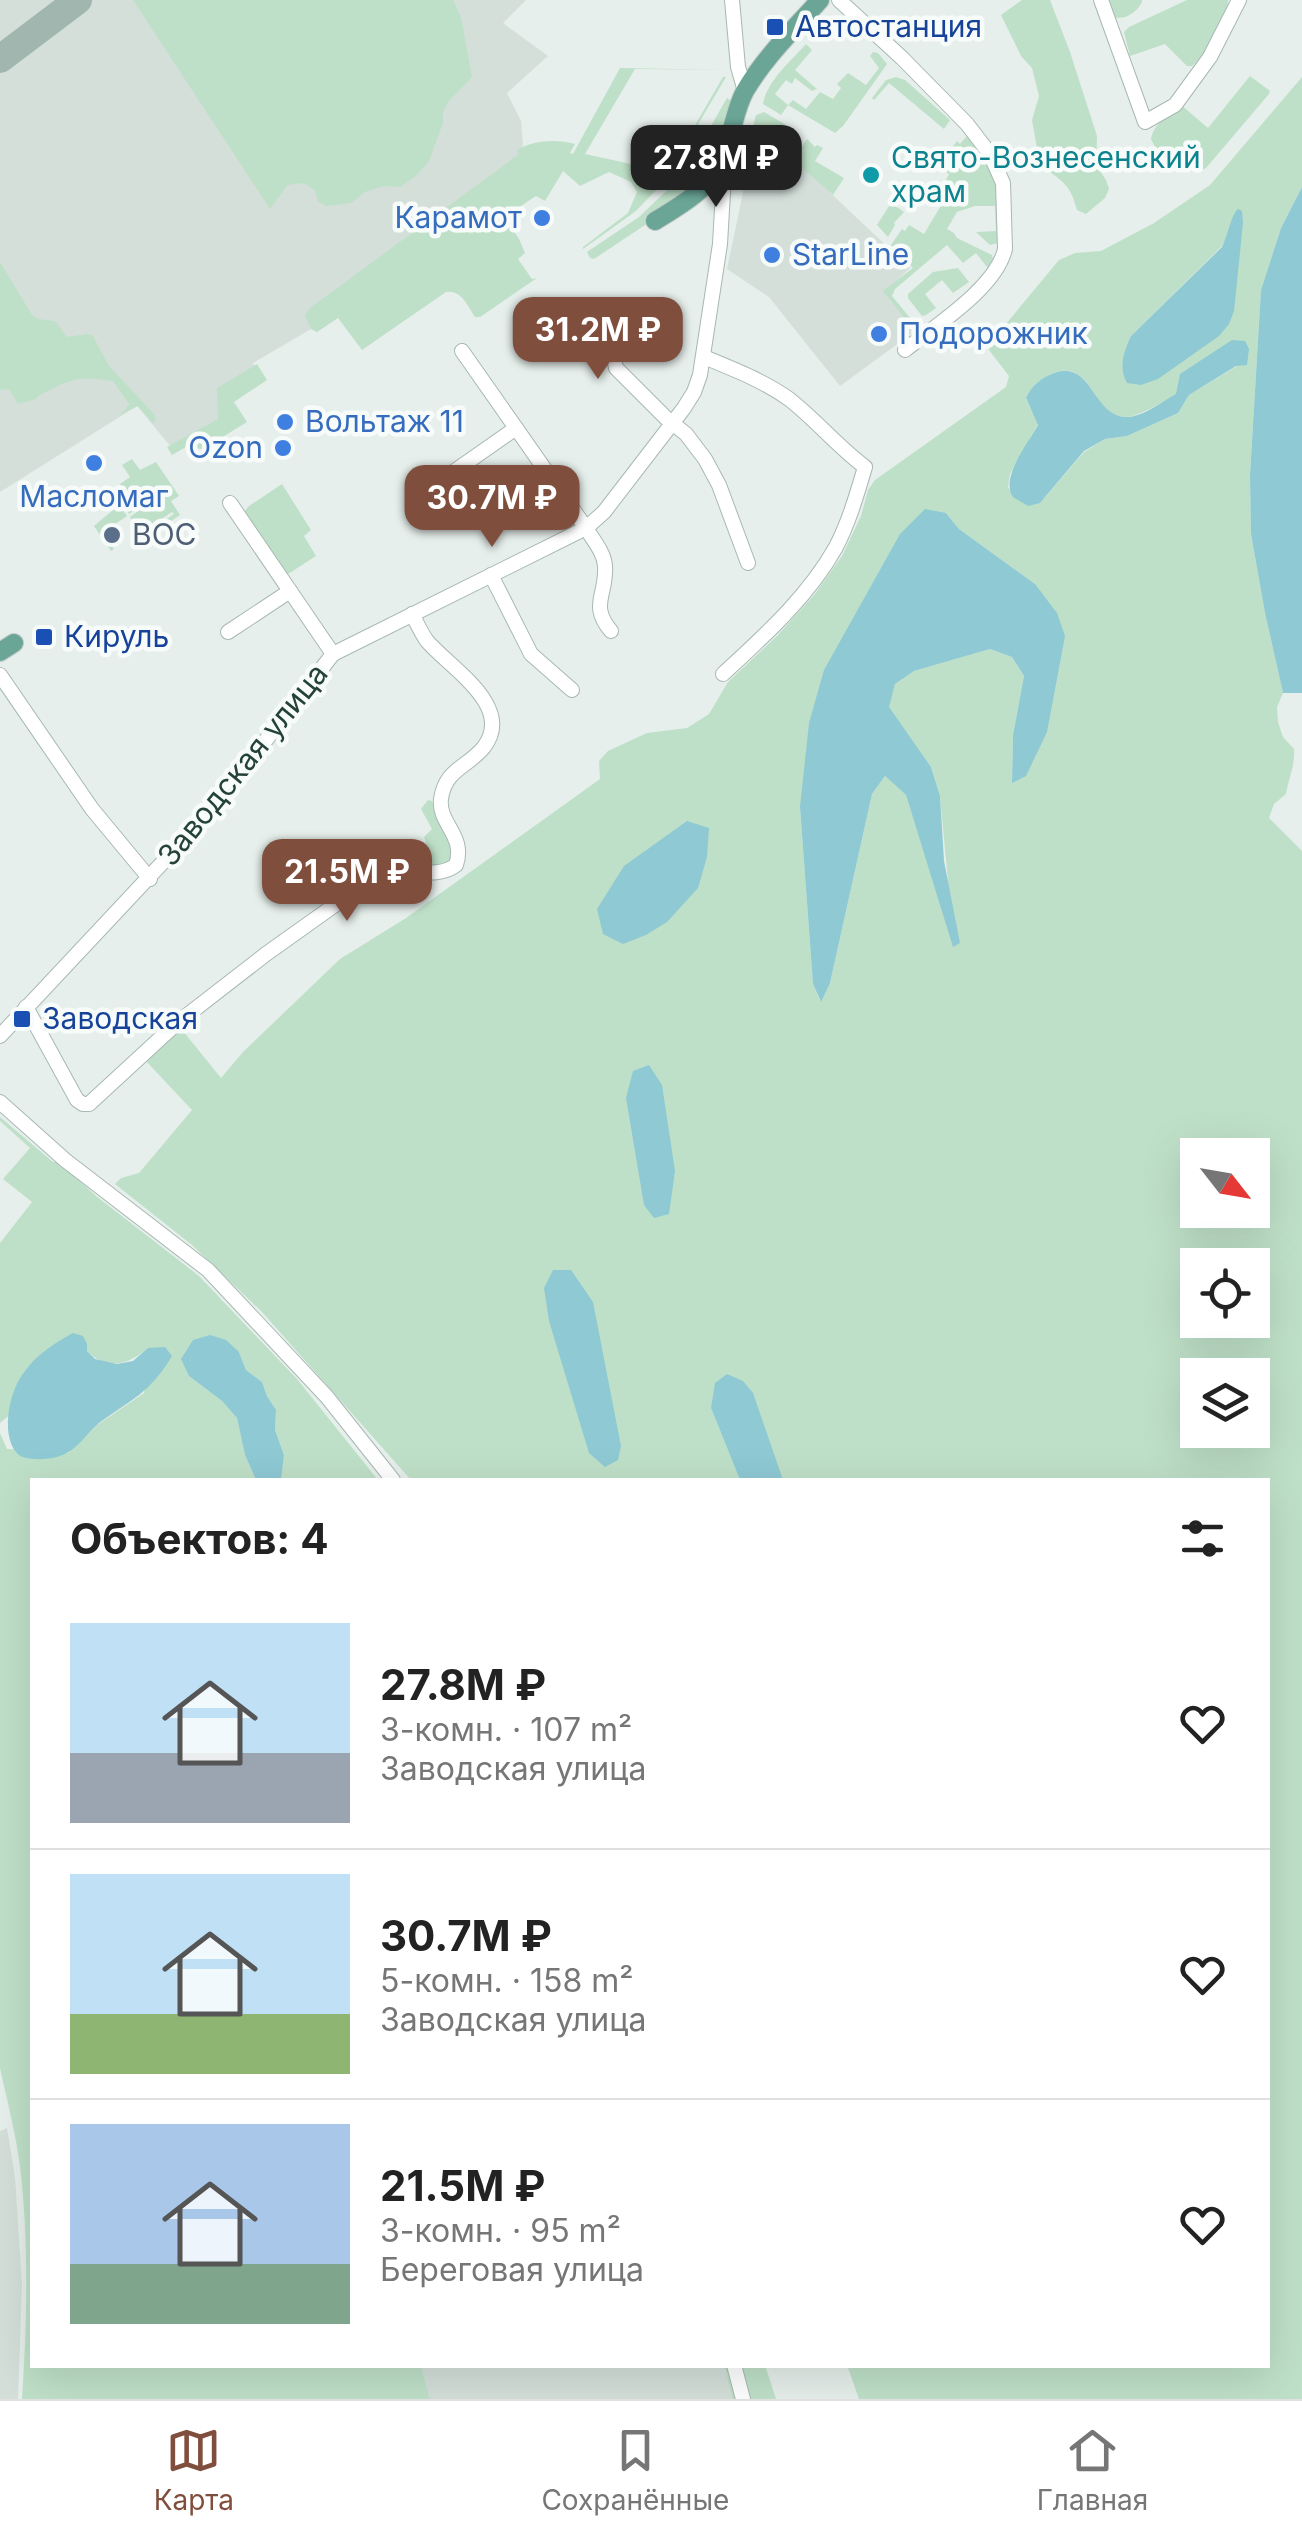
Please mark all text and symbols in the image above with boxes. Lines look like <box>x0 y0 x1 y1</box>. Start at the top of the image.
place label: Автостанция <box>795 8 982 44</box>
marker: Автостанция <box>764 16 786 38</box>
pin: 27.8M ₽ <box>624 125 808 210</box>
text: 27.8M ₽ <box>653 138 779 177</box>
place label: Свято-Вознесенский храм <box>891 139 1201 209</box>
marker: Свято-Вознесенский храм <box>860 164 882 186</box>
place label: Карамот <box>394 199 522 235</box>
marker: Карамот <box>531 207 553 229</box>
place label: StarLine <box>792 236 909 272</box>
marker: StarLine <box>761 244 783 266</box>
pin: 31.2M ₽ <box>506 297 690 382</box>
text: 31.2M ₽ <box>535 310 661 349</box>
place label: Подорожник <box>899 315 1088 351</box>
marker: Подорожник <box>868 323 890 345</box>
place label: Вольтаж 11 <box>305 403 464 439</box>
marker: Вольтаж 11 <box>274 411 296 433</box>
place label: Ozon <box>188 429 263 465</box>
marker: Ozon <box>272 437 294 459</box>
marker: Масломаг <box>83 452 105 474</box>
pin: 30.7M ₽ <box>400 465 584 550</box>
place label: Масломаг <box>19 478 169 514</box>
text: 30.7M ₽ <box>427 478 557 517</box>
place label: ВОС <box>132 516 196 552</box>
marker: ВОС <box>101 524 123 546</box>
place label: Кируль <box>64 618 169 654</box>
marker: Кируль <box>33 626 55 648</box>
street label: Заводская улица <box>150 656 335 873</box>
pin: 21.5M ₽ <box>255 839 439 924</box>
text: 21.5M ₽ <box>284 852 410 891</box>
place label: Заводская <box>42 1000 198 1036</box>
marker: Заводская <box>11 1008 33 1030</box>
north arrow <box>1180 1138 1270 1228</box>
map controls <box>1180 1138 1270 1448</box>
button: locate <box>1180 1248 1270 1338</box>
button: layers <box>1180 1358 1270 1448</box>
icon: filters <box>1175 1511 1230 1566</box>
text: Объектов: 4 <box>70 1513 329 1564</box>
text: 27.8M ₽ <box>380 1659 546 1710</box>
icon: home <box>150 1663 270 1783</box>
icon: heart <box>1175 1696 1230 1751</box>
text: 3-комн. · 107 m² <box>380 1710 632 1749</box>
text: Заводская улица <box>380 1749 646 1788</box>
text: 30.7M ₽ <box>380 1910 552 1961</box>
icon: home <box>150 1914 270 2034</box>
icon: heart <box>1175 1947 1230 2002</box>
text: 5-комн. · 158 m² <box>380 1961 633 2000</box>
text: Заводская улица <box>380 2000 646 2039</box>
text: 21.5M ₽ <box>380 2160 545 2211</box>
icon: home <box>150 2164 270 2284</box>
icon: heart <box>1175 2197 1230 2252</box>
text: 3-комн. · 95 m² <box>380 2211 621 2250</box>
text: Береговая улица <box>380 2250 644 2289</box>
tab: Карта <box>154 2423 234 2517</box>
tab: Сохранённые <box>541 2423 729 2517</box>
tab: Главная <box>1037 2423 1148 2517</box>

